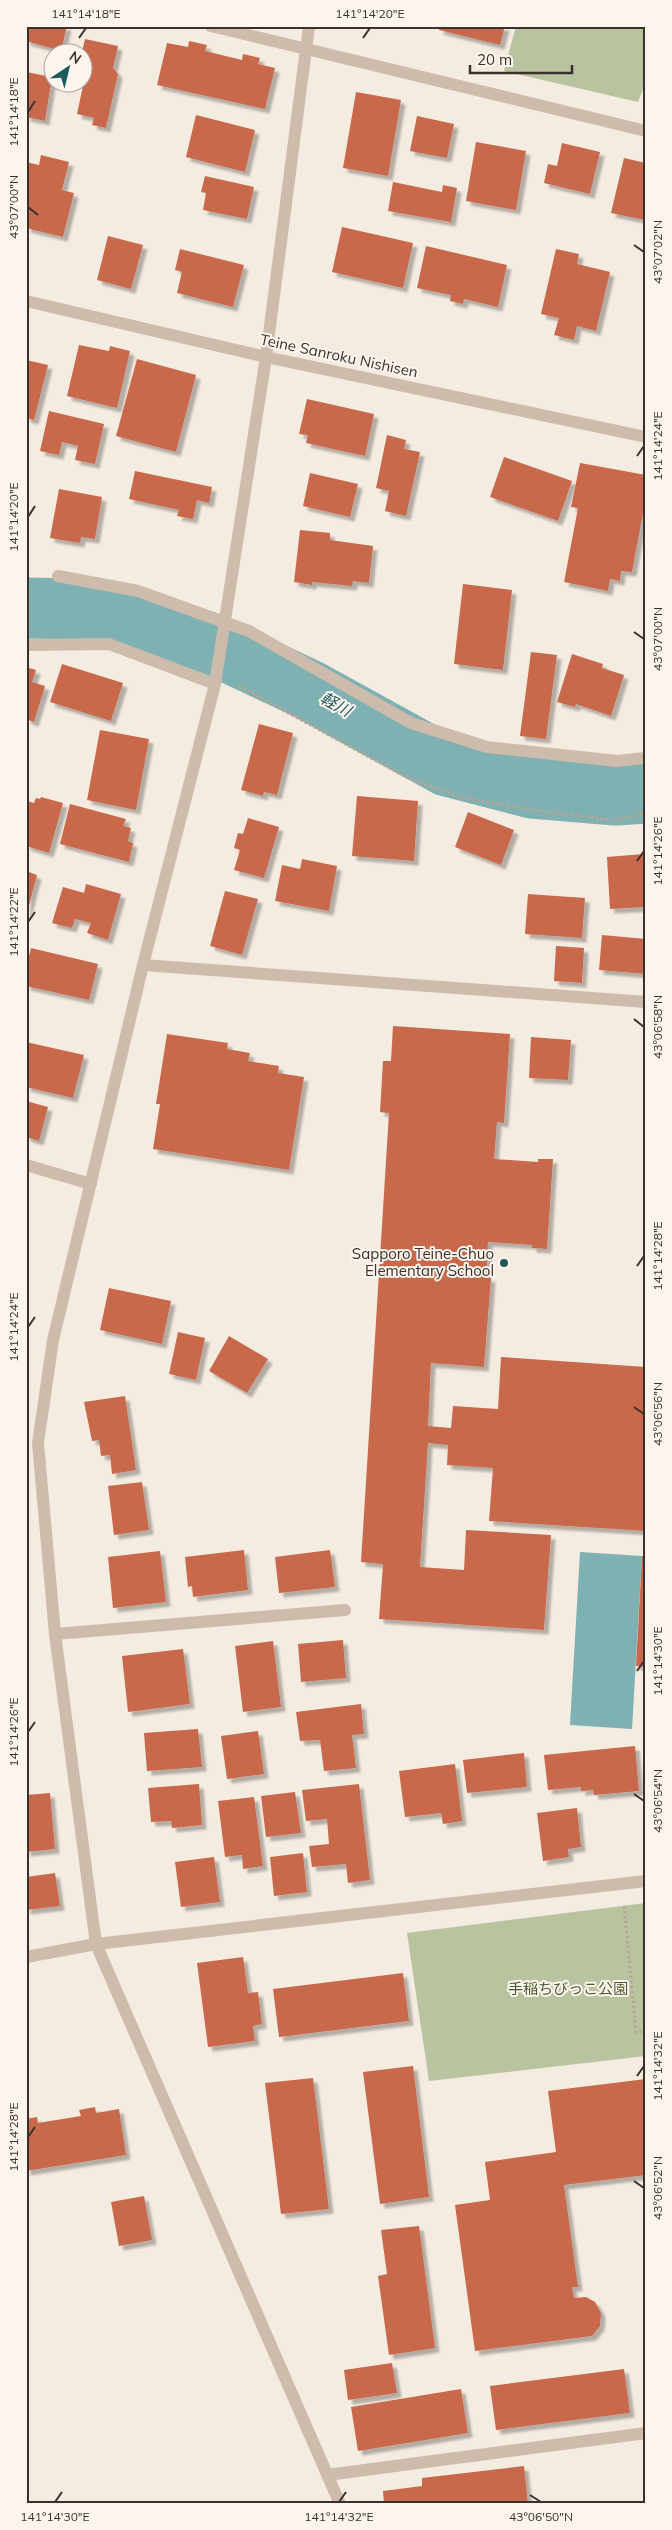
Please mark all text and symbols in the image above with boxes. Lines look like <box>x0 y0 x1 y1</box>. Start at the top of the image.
text: 141°14'18"E <box>51 6 121 21</box>
text: 141°14'20"E <box>335 6 405 21</box>
north arrow <box>42 42 92 92</box>
scale bar <box>470 42 572 74</box>
text: N <box>66 47 85 68</box>
text: 20 m <box>477 50 512 69</box>
text: 141°14'18"E <box>6 77 21 147</box>
text: 43°07'00"N <box>6 175 21 239</box>
text: 43°07'02"N <box>650 220 665 284</box>
street label: Teine Sanroku Nishisen <box>258 329 420 382</box>
text: 141°14'24"E <box>650 411 665 481</box>
text: 141°14'20"E <box>6 482 21 552</box>
text: 43°07'00"N <box>650 607 665 671</box>
water label: 軽川 <box>317 687 357 721</box>
text: 141°14'26"E <box>650 816 665 886</box>
text: 141°14'22"E <box>6 887 21 957</box>
text: 43°06'58"N <box>650 995 665 1059</box>
text: 141°14'28"E <box>650 1221 665 1291</box>
place label: Sapporo Teine-Chuo Elementary School <box>352 1244 494 1280</box>
marker: Sapporo Teine-Chuo Elementary School <box>498 1257 510 1269</box>
text: 141°14'24"E <box>6 1292 21 1362</box>
text: 43°06'56"N <box>650 1382 665 1446</box>
text: 141°14'30"E <box>650 1626 665 1696</box>
text: 141°14'26"E <box>6 1697 21 1767</box>
text: 43°06'54"N <box>650 1769 665 1833</box>
park label: 手稲ちびっこ公園 <box>508 1979 628 1998</box>
text: 141°14'32"E <box>650 2031 665 2101</box>
text: 141°14'28"E <box>6 2102 21 2172</box>
text: 43°06'52"N <box>650 2156 665 2220</box>
text: 141°14'30"E <box>20 2509 90 2524</box>
text: 141°14'32"E <box>304 2509 374 2524</box>
text: 43°06'50"N <box>509 2509 573 2524</box>

